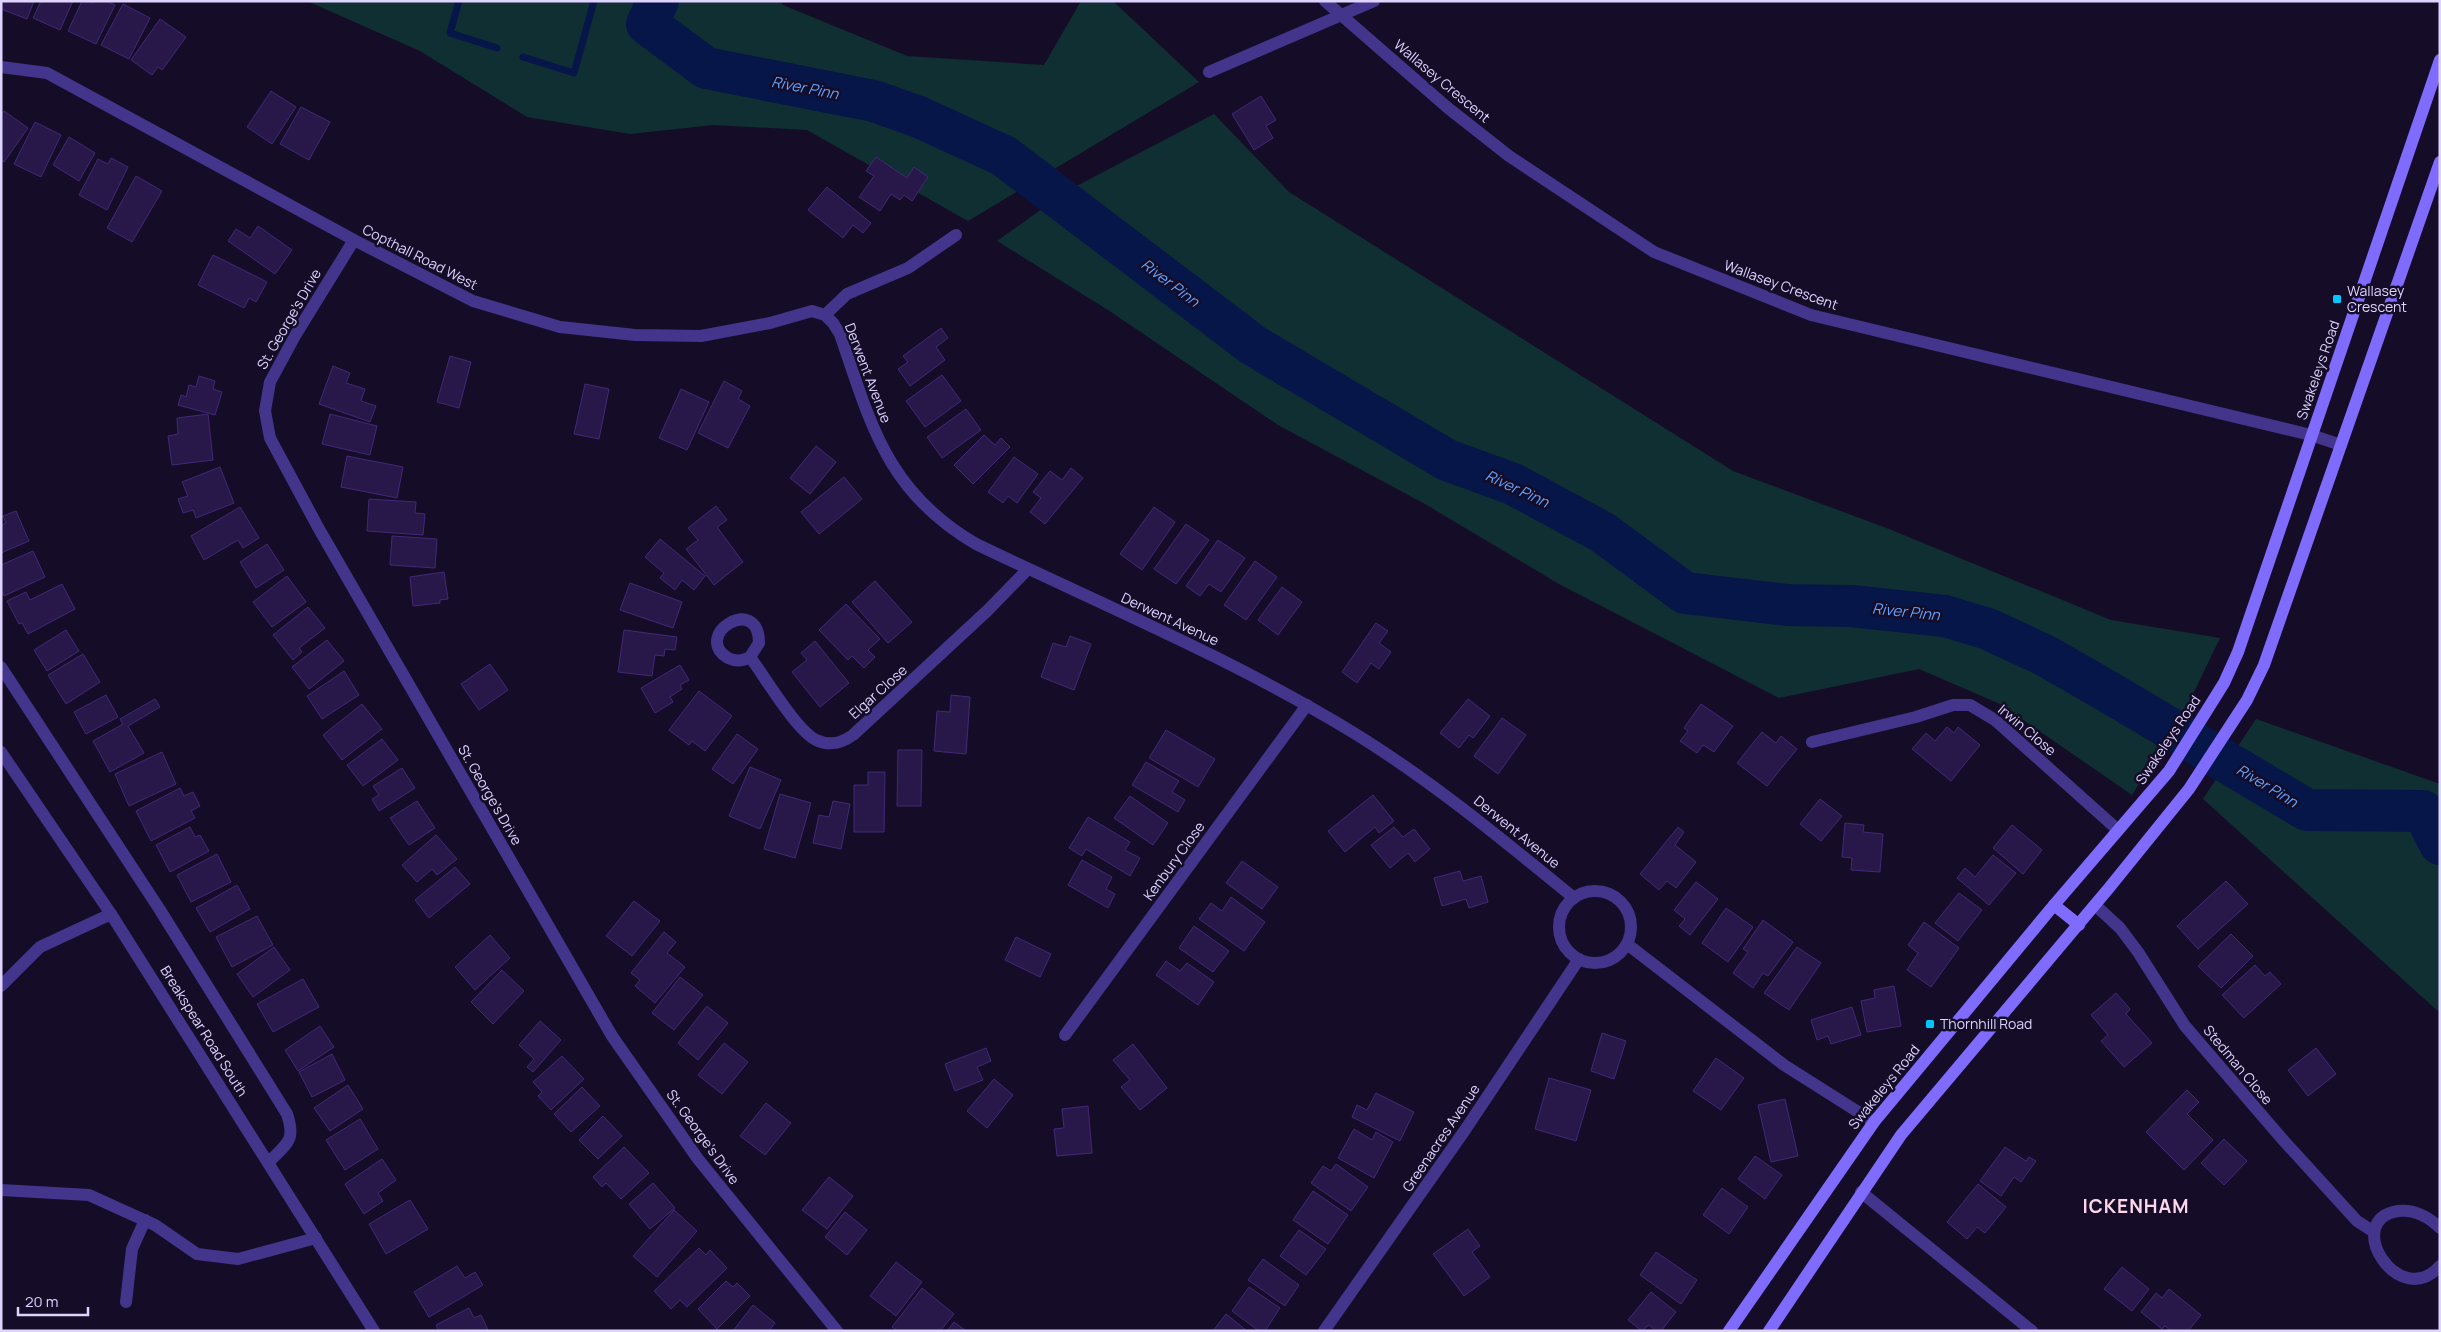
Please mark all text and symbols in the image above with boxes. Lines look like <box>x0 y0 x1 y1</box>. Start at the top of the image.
street label: Wallasey Crescent <box>1390 35 1495 127</box>
water label: River Pinn <box>770 71 841 104</box>
street label: Copthall Road West <box>359 219 481 294</box>
water label: River Pinn <box>1137 254 1205 312</box>
street label: Wallasey Crescent <box>1722 255 1841 314</box>
street label: St. George's Drive <box>252 265 325 372</box>
place label: Wallasey Crescent <box>2347 281 2407 316</box>
marker: Wallasey Crescent <box>2331 293 2343 305</box>
street label: Swakeleys Road <box>2292 318 2343 422</box>
street label: Derwent Avenue <box>841 320 896 426</box>
water label: River Pinn <box>1482 465 1553 513</box>
street label: Derwent Avenue <box>1118 588 1222 649</box>
water label: River Pinn <box>1871 598 1942 626</box>
street label: Elgar Close <box>844 660 911 723</box>
street label: Swakeleys Road <box>2131 691 2204 788</box>
street label: Irwin Close <box>1994 700 2060 760</box>
street label: St. George's Drive <box>454 741 527 848</box>
water label: River Pinn <box>2233 759 2303 813</box>
street label: Derwent Avenue <box>1470 791 1564 872</box>
street label: Kenbury Close <box>1139 818 1209 904</box>
street label: Breakspear Road South <box>156 962 252 1100</box>
place label: Thornhill Road <box>1940 1014 2032 1033</box>
marker: Thornhill Road <box>1924 1018 1936 1030</box>
street label: Stedman Close <box>2200 1021 2277 1108</box>
street label: Swakeleys Road <box>1844 1040 1924 1133</box>
street label: Greenacres Avenue <box>1397 1080 1484 1195</box>
street label: St. George's Drive <box>662 1085 744 1188</box>
district label: ICKENHAM <box>2082 1193 2190 1219</box>
scale bar <box>18 1284 88 1316</box>
text: 20 m <box>25 1291 58 1312</box>

